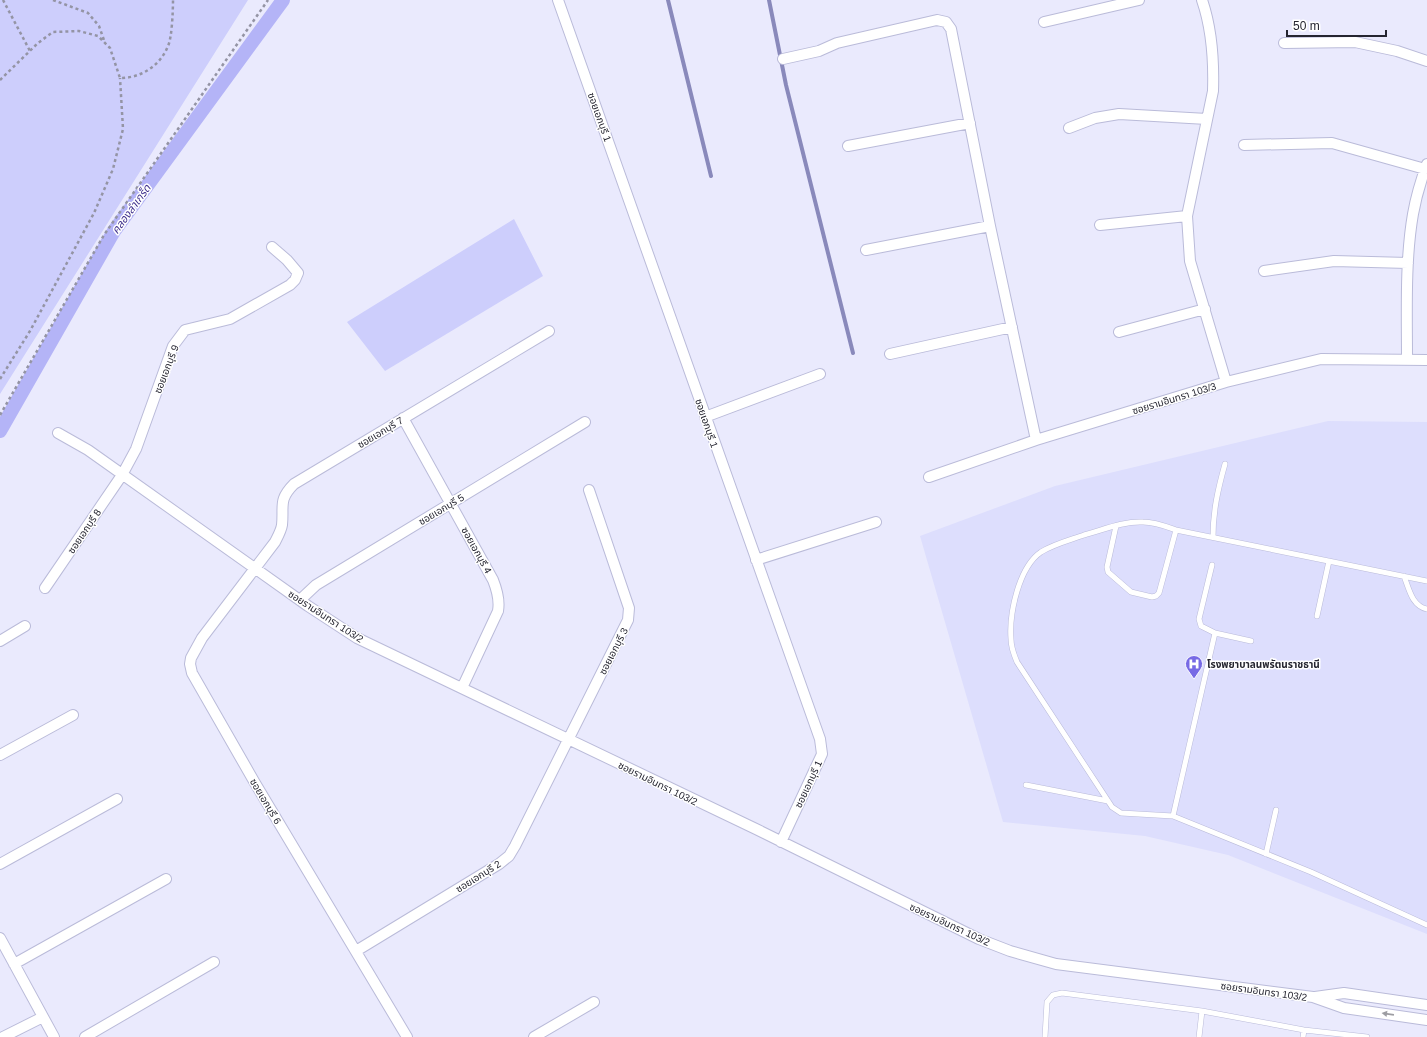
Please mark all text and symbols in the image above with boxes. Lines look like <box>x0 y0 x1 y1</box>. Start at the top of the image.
scale bar <box>1287 12 1386 38</box>
text: 50 m <box>1293 19 1320 33</box>
street label: ซอยเอกบุรี 1 <box>585 91 614 144</box>
water label: คลองลำเกร็ด <box>109 181 154 236</box>
street label: ซอยเอกบุรี 9 <box>152 343 182 395</box>
street label: ซอยรามอินทรา 103/3 <box>1131 380 1218 416</box>
street label: ซอยเอกบุรี 1 <box>692 397 720 450</box>
street label: ซอยเอกบุรี 7 <box>356 414 406 451</box>
street label: ซอยเอกบุรี 5 <box>417 491 467 528</box>
street label: ซอยเอกบุรี 8 <box>66 507 104 556</box>
street label: ซอยเอกบุรี 4 <box>458 525 494 576</box>
street label: ซอยรามอินทรา 103/2 <box>286 588 366 645</box>
street label: ซอยเอกบุรี 3 <box>597 626 631 677</box>
hospital icon: โรงพยาบาลนพรัตนราชธานี <box>1184 654 1204 679</box>
place label: โรงพยาบาลนพรัตนราชธานี <box>1207 659 1320 670</box>
street label: ซอยเอกบุรี 1 <box>793 758 825 810</box>
street label: ซอยรามอินทรา 103/2 <box>616 759 700 808</box>
street label: ซอยเอกบุรี 6 <box>247 777 284 827</box>
street label: ซอยเอกบุรี 2 <box>454 858 504 895</box>
street label: ซอยรามอินทรา 103/2 <box>908 901 992 948</box>
street label: ซอยรามอินทรา 103/2 <box>1220 980 1308 1003</box>
one-way arrow <box>1382 1011 1394 1017</box>

